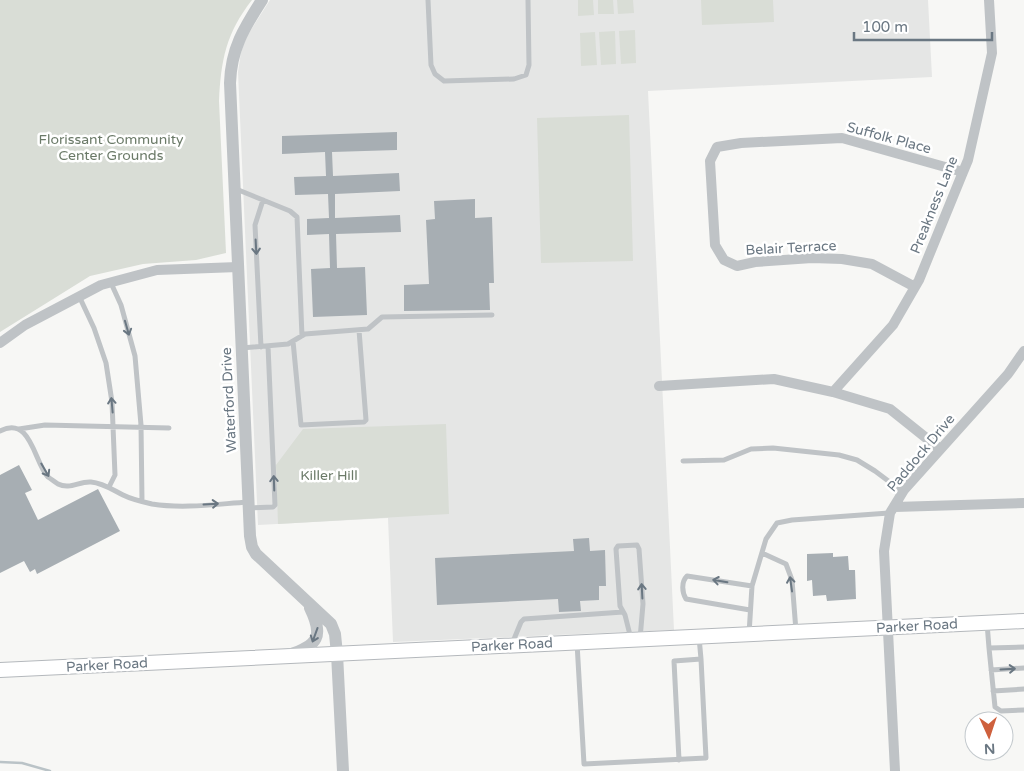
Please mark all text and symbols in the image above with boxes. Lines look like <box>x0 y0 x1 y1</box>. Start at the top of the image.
scale bar <box>854 10 992 42</box>
text: 100 m <box>862 18 908 36</box>
street label: Suffolk Place <box>845 119 933 157</box>
park label: Florissant Community Center Grounds <box>39 131 184 164</box>
street label: Preakness Lane <box>907 154 961 256</box>
street label: Belair Terrace <box>745 237 837 259</box>
one-way arrow <box>252 239 261 255</box>
one-way arrow <box>123 320 133 336</box>
street label: Waterford Drive <box>218 347 240 453</box>
one-way arrow <box>107 397 117 413</box>
street label: Paddock Drive <box>884 411 959 495</box>
one-way arrow <box>40 462 50 476</box>
park label: Killer Hill <box>300 467 358 484</box>
one-way arrow <box>269 475 279 492</box>
one-way arrow <box>203 499 219 508</box>
one-way arrow <box>712 575 728 585</box>
one-way arrow <box>786 577 796 593</box>
one-way arrow <box>637 583 646 599</box>
street label: Parker Road <box>876 615 958 637</box>
one-way arrow <box>309 627 319 643</box>
street label: Parker Road <box>471 634 553 656</box>
street label: Parker Road <box>66 654 148 676</box>
one-way arrow <box>999 664 1015 673</box>
north arrow <box>964 711 1014 761</box>
text: N <box>984 740 996 757</box>

